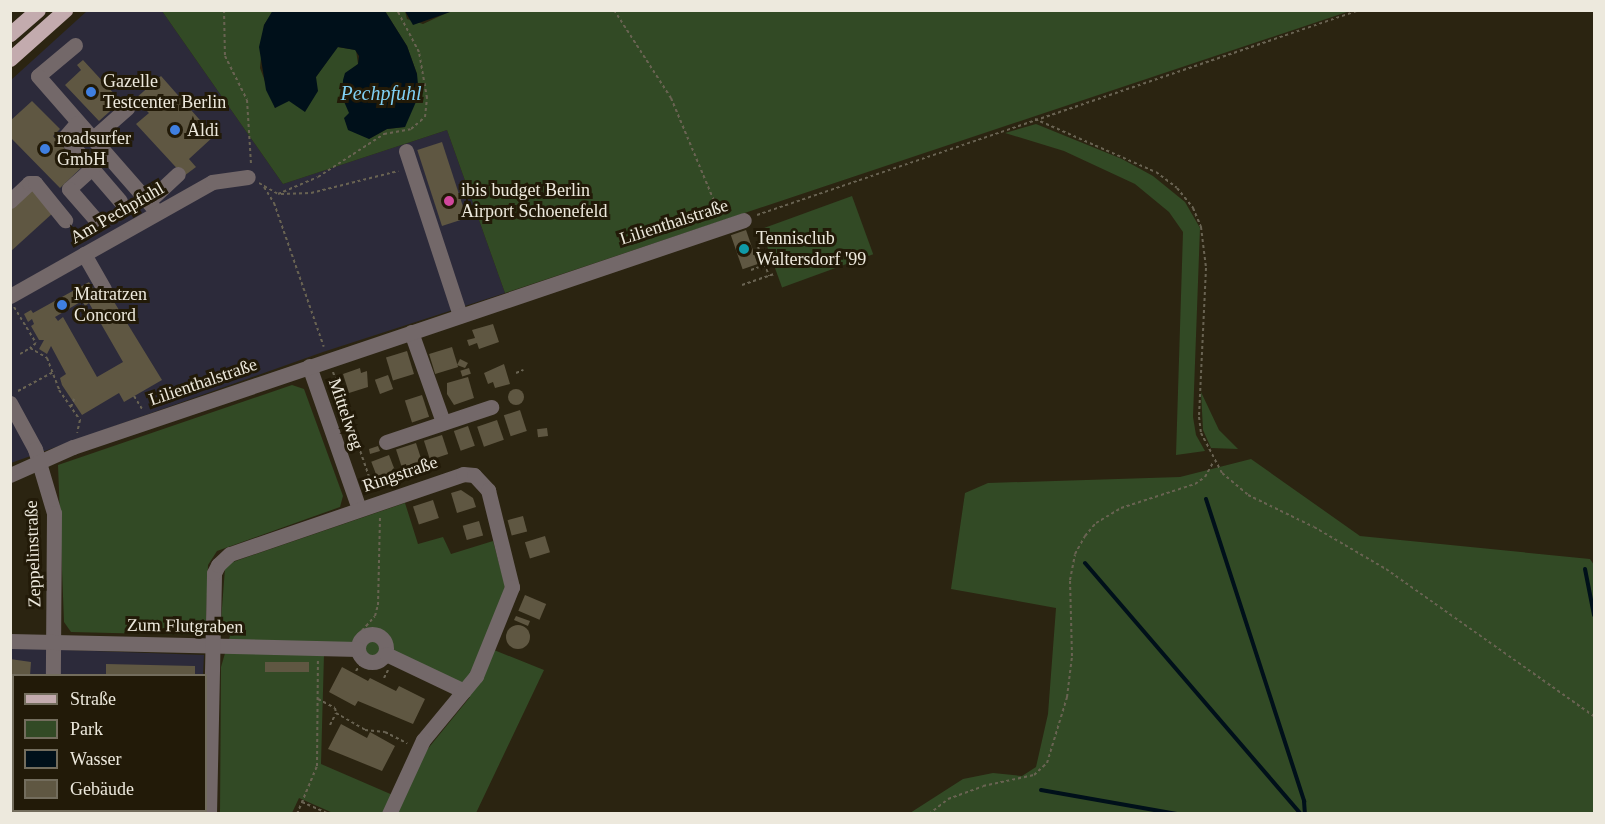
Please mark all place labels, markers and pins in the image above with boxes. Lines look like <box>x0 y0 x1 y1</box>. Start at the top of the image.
place label: Gazelle Testcenter Berlin <box>103 71 226 113</box>
marker: Gazelle Testcenter Berlin <box>84 85 98 99</box>
place label: Aldi <box>187 119 219 141</box>
marker: Aldi <box>168 123 182 137</box>
place label: roadsurfer GmbH <box>57 128 131 170</box>
marker: roadsurfer GmbH <box>38 142 52 156</box>
place label: ibis budget Berlin Airport Schoenefeld <box>461 180 607 222</box>
marker: ibis budget Berlin Airport Schoenefeld <box>442 194 456 208</box>
place label: Tennisclub Waltersdorf '99 <box>756 228 866 270</box>
marker: Tennisclub Waltersdorf '99 <box>737 242 751 256</box>
place label: Matratzen Concord <box>74 284 147 326</box>
marker: Matratzen Concord <box>55 298 69 312</box>

